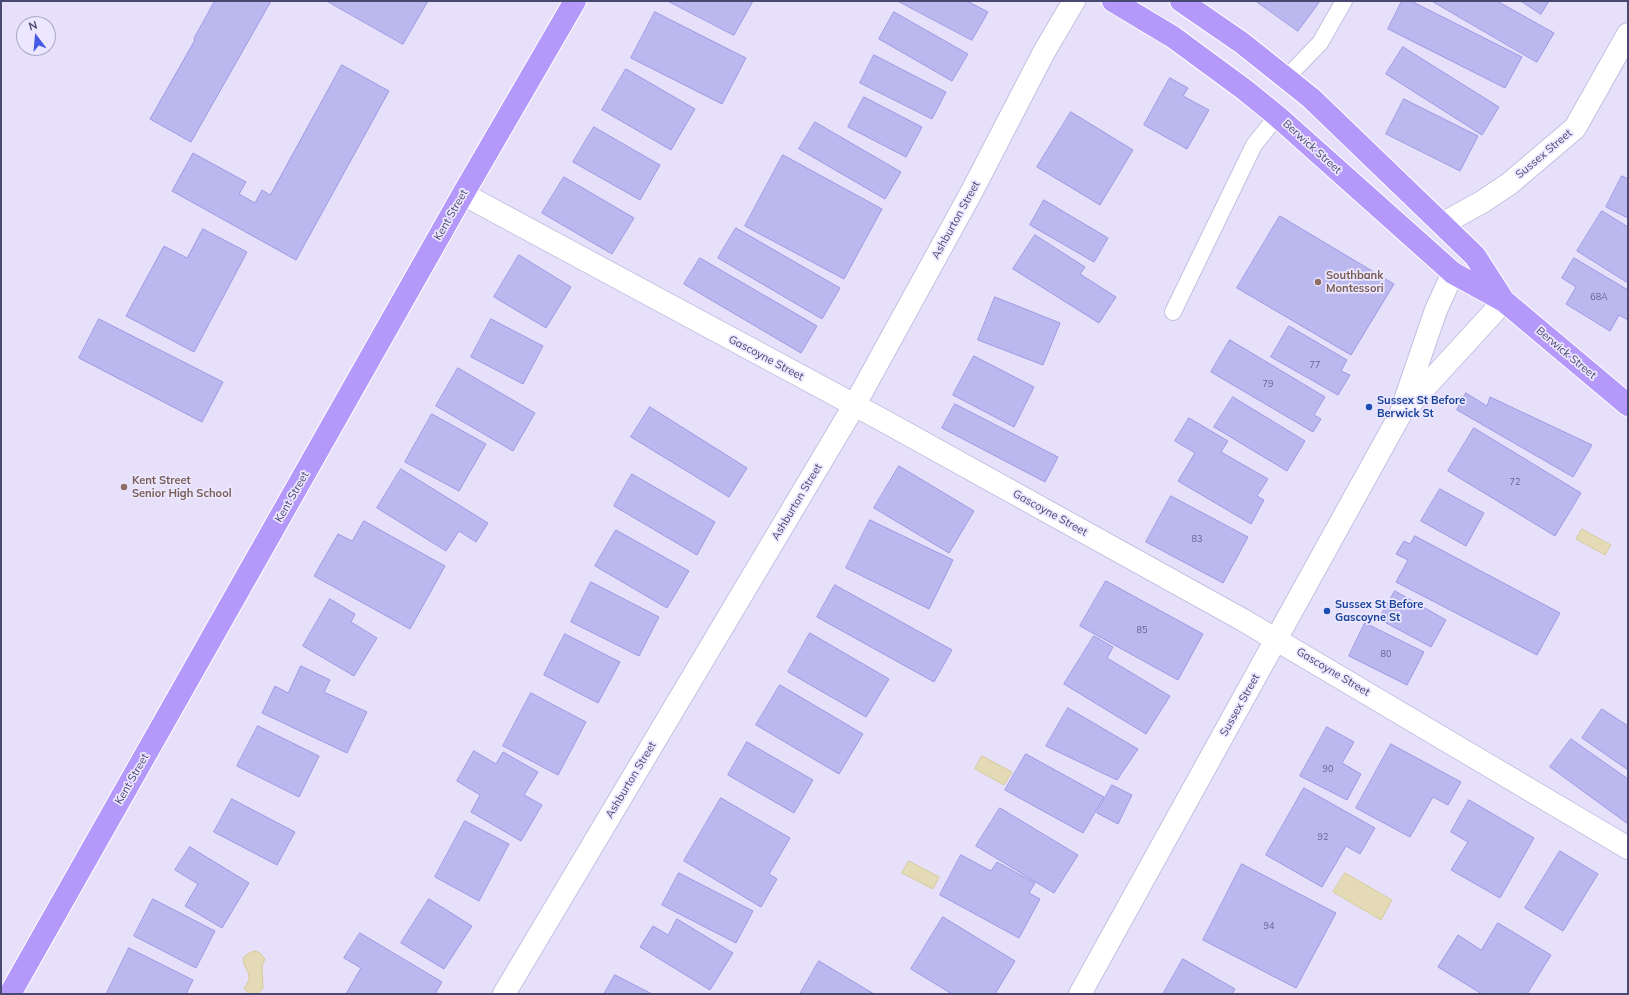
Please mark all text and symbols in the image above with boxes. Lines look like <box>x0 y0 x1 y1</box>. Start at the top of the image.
north arrow <box>16 16 56 56</box>
text: N <box>27 18 39 33</box>
street label: Berwick Street <box>1280 117 1344 177</box>
street label: Sussex Street <box>1513 127 1575 181</box>
street label: Ashburton Street <box>929 179 983 261</box>
street label: Kent Street <box>431 187 471 243</box>
place label: Southbank Montessori <box>1326 269 1384 295</box>
marker: Southbank Montessori <box>1313 277 1323 287</box>
house number: 68A <box>1590 292 1608 302</box>
street label: Berwick Street <box>1533 324 1599 382</box>
street label: Gascoyne Street <box>726 333 806 383</box>
house number: 77 <box>1310 360 1320 370</box>
house number: 79 <box>1263 379 1273 389</box>
place label: Sussex St Before Berwick St <box>1377 394 1465 420</box>
marker: Sussex St Before Berwick St <box>1364 402 1374 412</box>
street label: Ashburton Street <box>769 461 825 543</box>
street label: Kent Street <box>272 469 312 525</box>
place label: Kent Street Senior High School <box>132 474 232 500</box>
house number: 72 <box>1510 477 1520 487</box>
marker: Kent Street Senior High School <box>119 482 129 492</box>
street label: Gascoyne Street <box>1010 487 1090 539</box>
house number: 83 <box>1192 534 1202 544</box>
place label: Sussex St Before Gascoyne St <box>1335 598 1423 624</box>
marker: Sussex St Before Gascoyne St <box>1322 606 1332 616</box>
house number: 85 <box>1137 625 1147 635</box>
street label: Gascoyne Street <box>1294 645 1372 699</box>
house number: 80 <box>1381 649 1391 659</box>
street label: Sussex Street <box>1217 672 1263 738</box>
street label: Ashburton Street <box>603 739 659 821</box>
street label: Kent Street <box>112 751 152 807</box>
house number: 90 <box>1323 764 1333 774</box>
house number: 92 <box>1318 832 1328 842</box>
house number: 94 <box>1264 921 1274 931</box>

